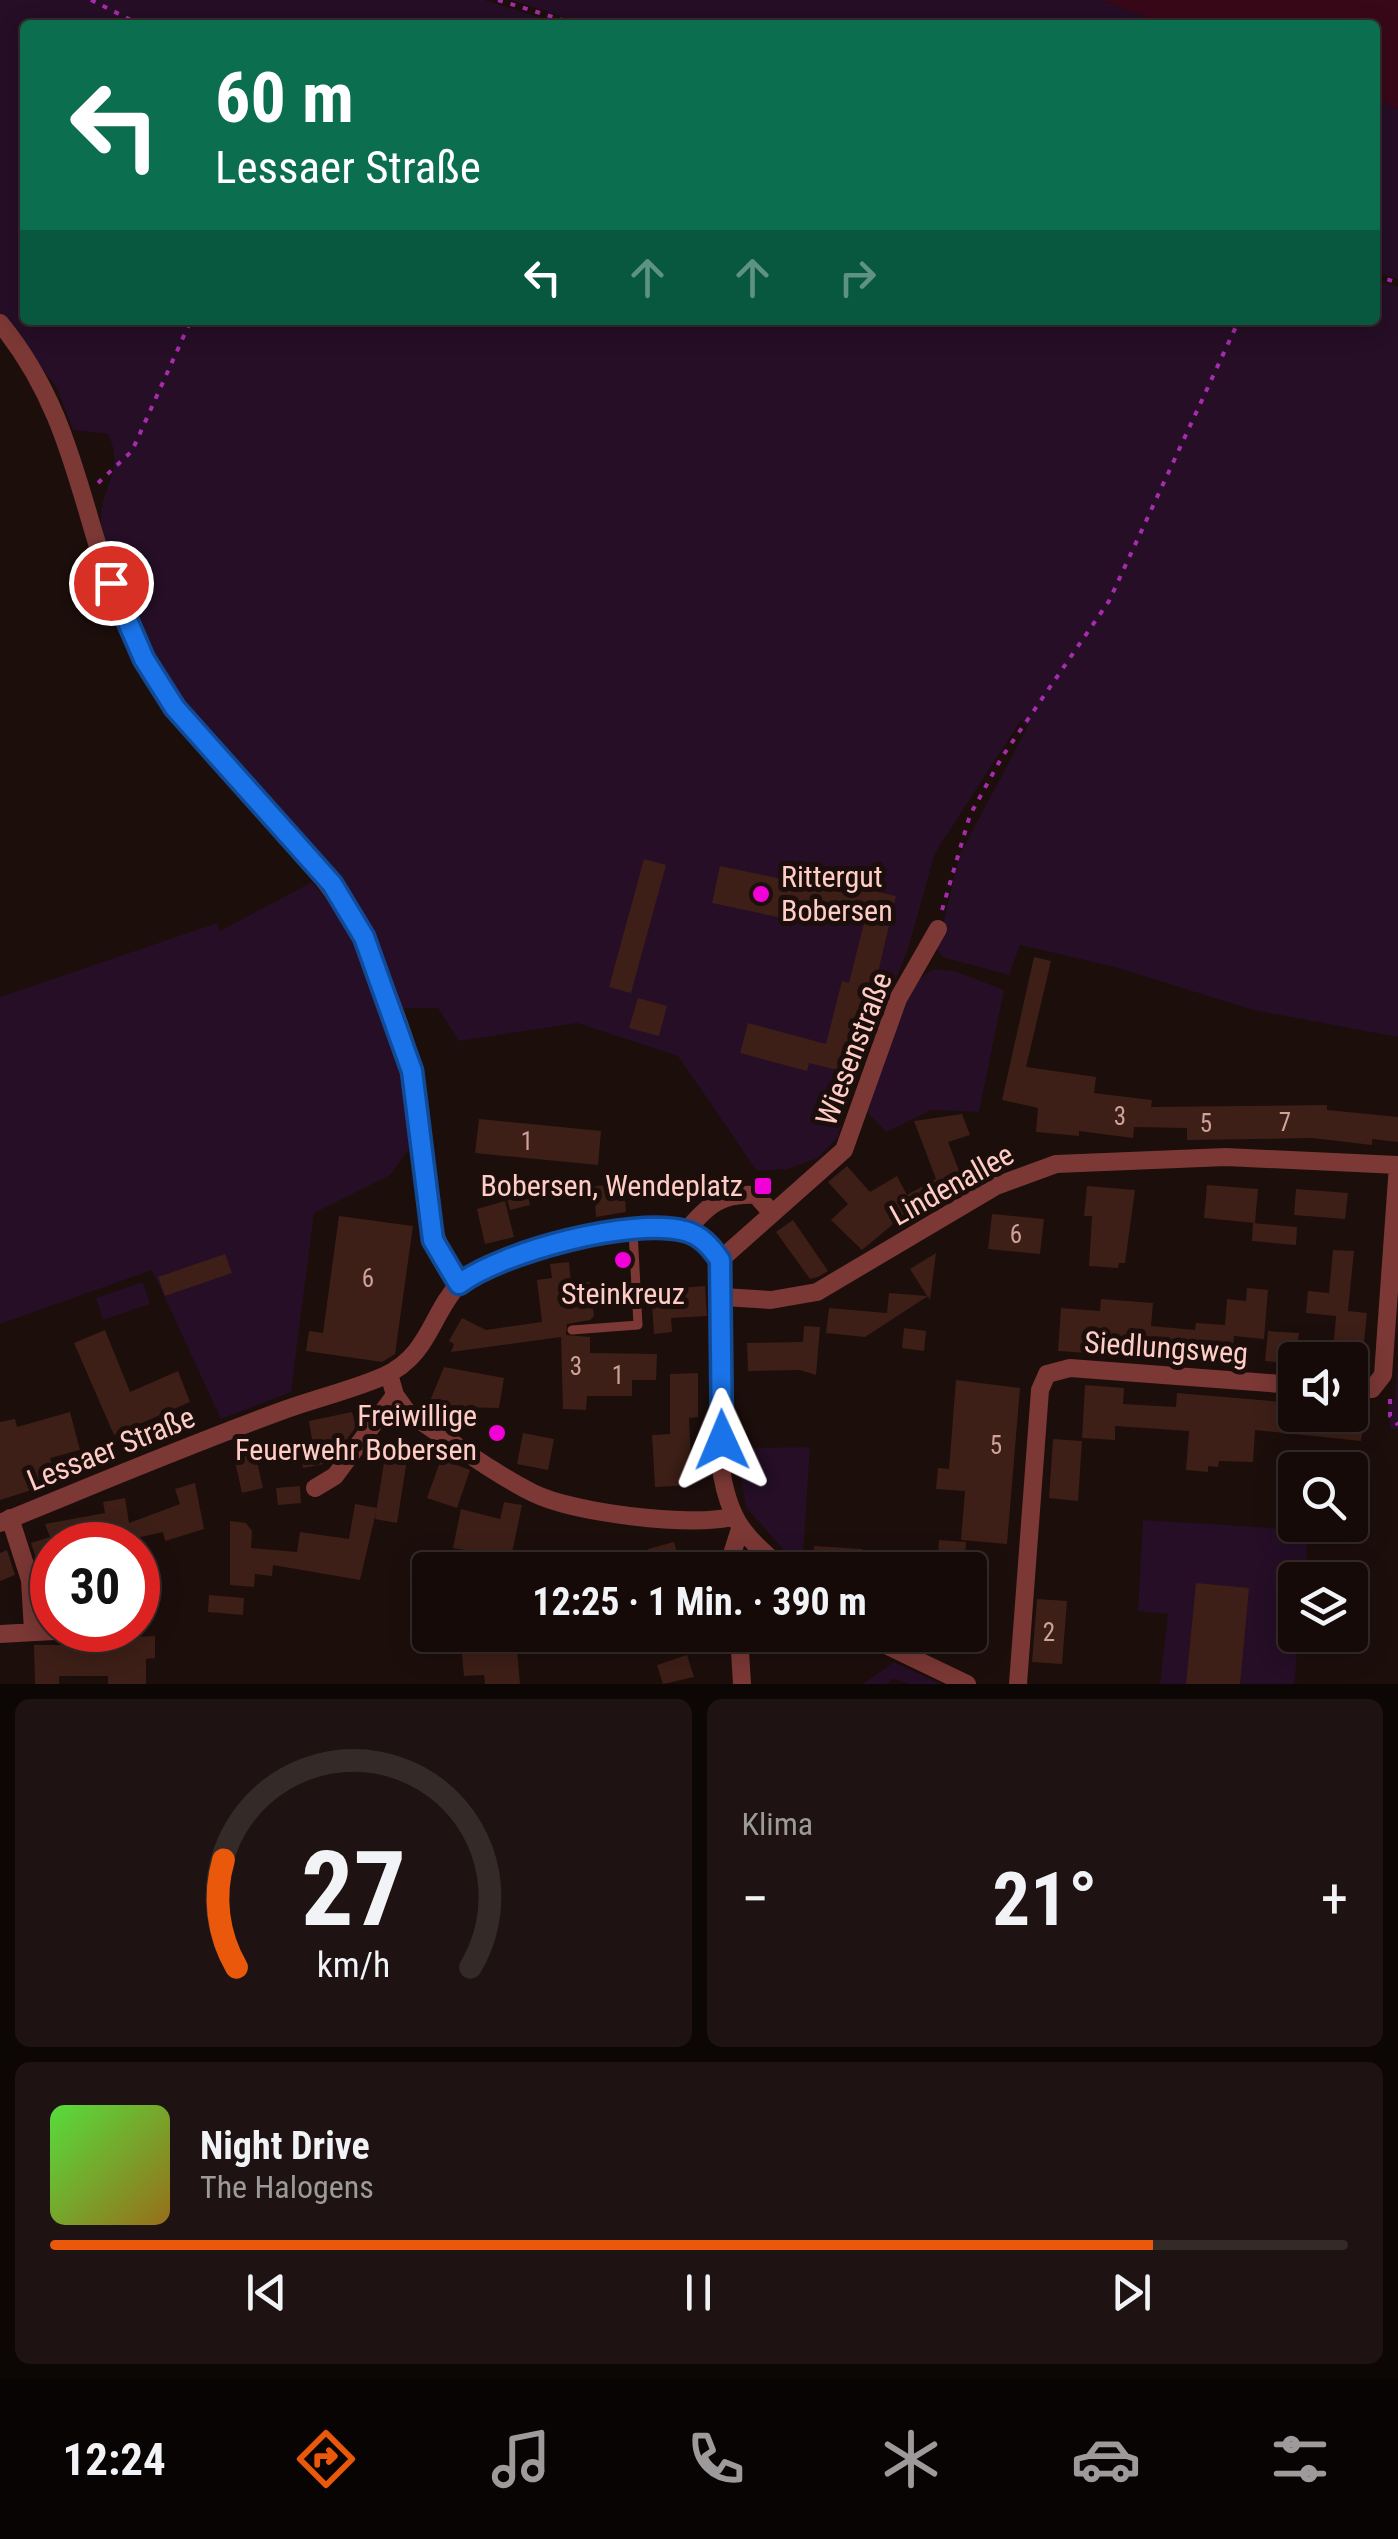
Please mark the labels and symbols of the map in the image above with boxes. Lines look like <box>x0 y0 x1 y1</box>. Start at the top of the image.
pin <box>69 541 154 626</box>
place label: Rittergut Bobersen <box>781 859 893 928</box>
marker: Rittergut Bobersen <box>750 883 772 905</box>
street label: Wiesenstraße <box>808 967 899 1130</box>
house number: 3 <box>1114 1102 1126 1131</box>
house number: 7 <box>1279 1108 1291 1137</box>
house number: 5 <box>1200 1109 1212 1138</box>
house number: 1 <box>521 1127 533 1156</box>
street label: Lindenallee <box>884 1136 1019 1233</box>
place label: Bobersen, Wendeplatz <box>480 1168 743 1203</box>
marker: Bobersen, Wendeplatz <box>752 1175 774 1197</box>
house number: 6 <box>1010 1220 1022 1249</box>
marker: Steinkreuz <box>612 1249 634 1271</box>
house number: 6 <box>362 1264 374 1293</box>
place label: Steinkreuz <box>561 1276 685 1311</box>
street label: Siedlungsweg <box>1083 1324 1249 1371</box>
house number: 3 <box>570 1352 582 1381</box>
house number: 1 <box>612 1361 624 1390</box>
position arrow <box>670 1388 774 1492</box>
place label: Freiwillige Feuerwehr Bobersen <box>235 1398 477 1467</box>
street label: Lessaer Straße <box>22 1399 200 1498</box>
marker: Freiwillige Feuerwehr Bobersen <box>486 1422 508 1444</box>
house number: 5 <box>990 1431 1002 1460</box>
speed limit sign: 30 <box>30 1522 160 1652</box>
house number: 2 <box>1043 1618 1055 1647</box>

